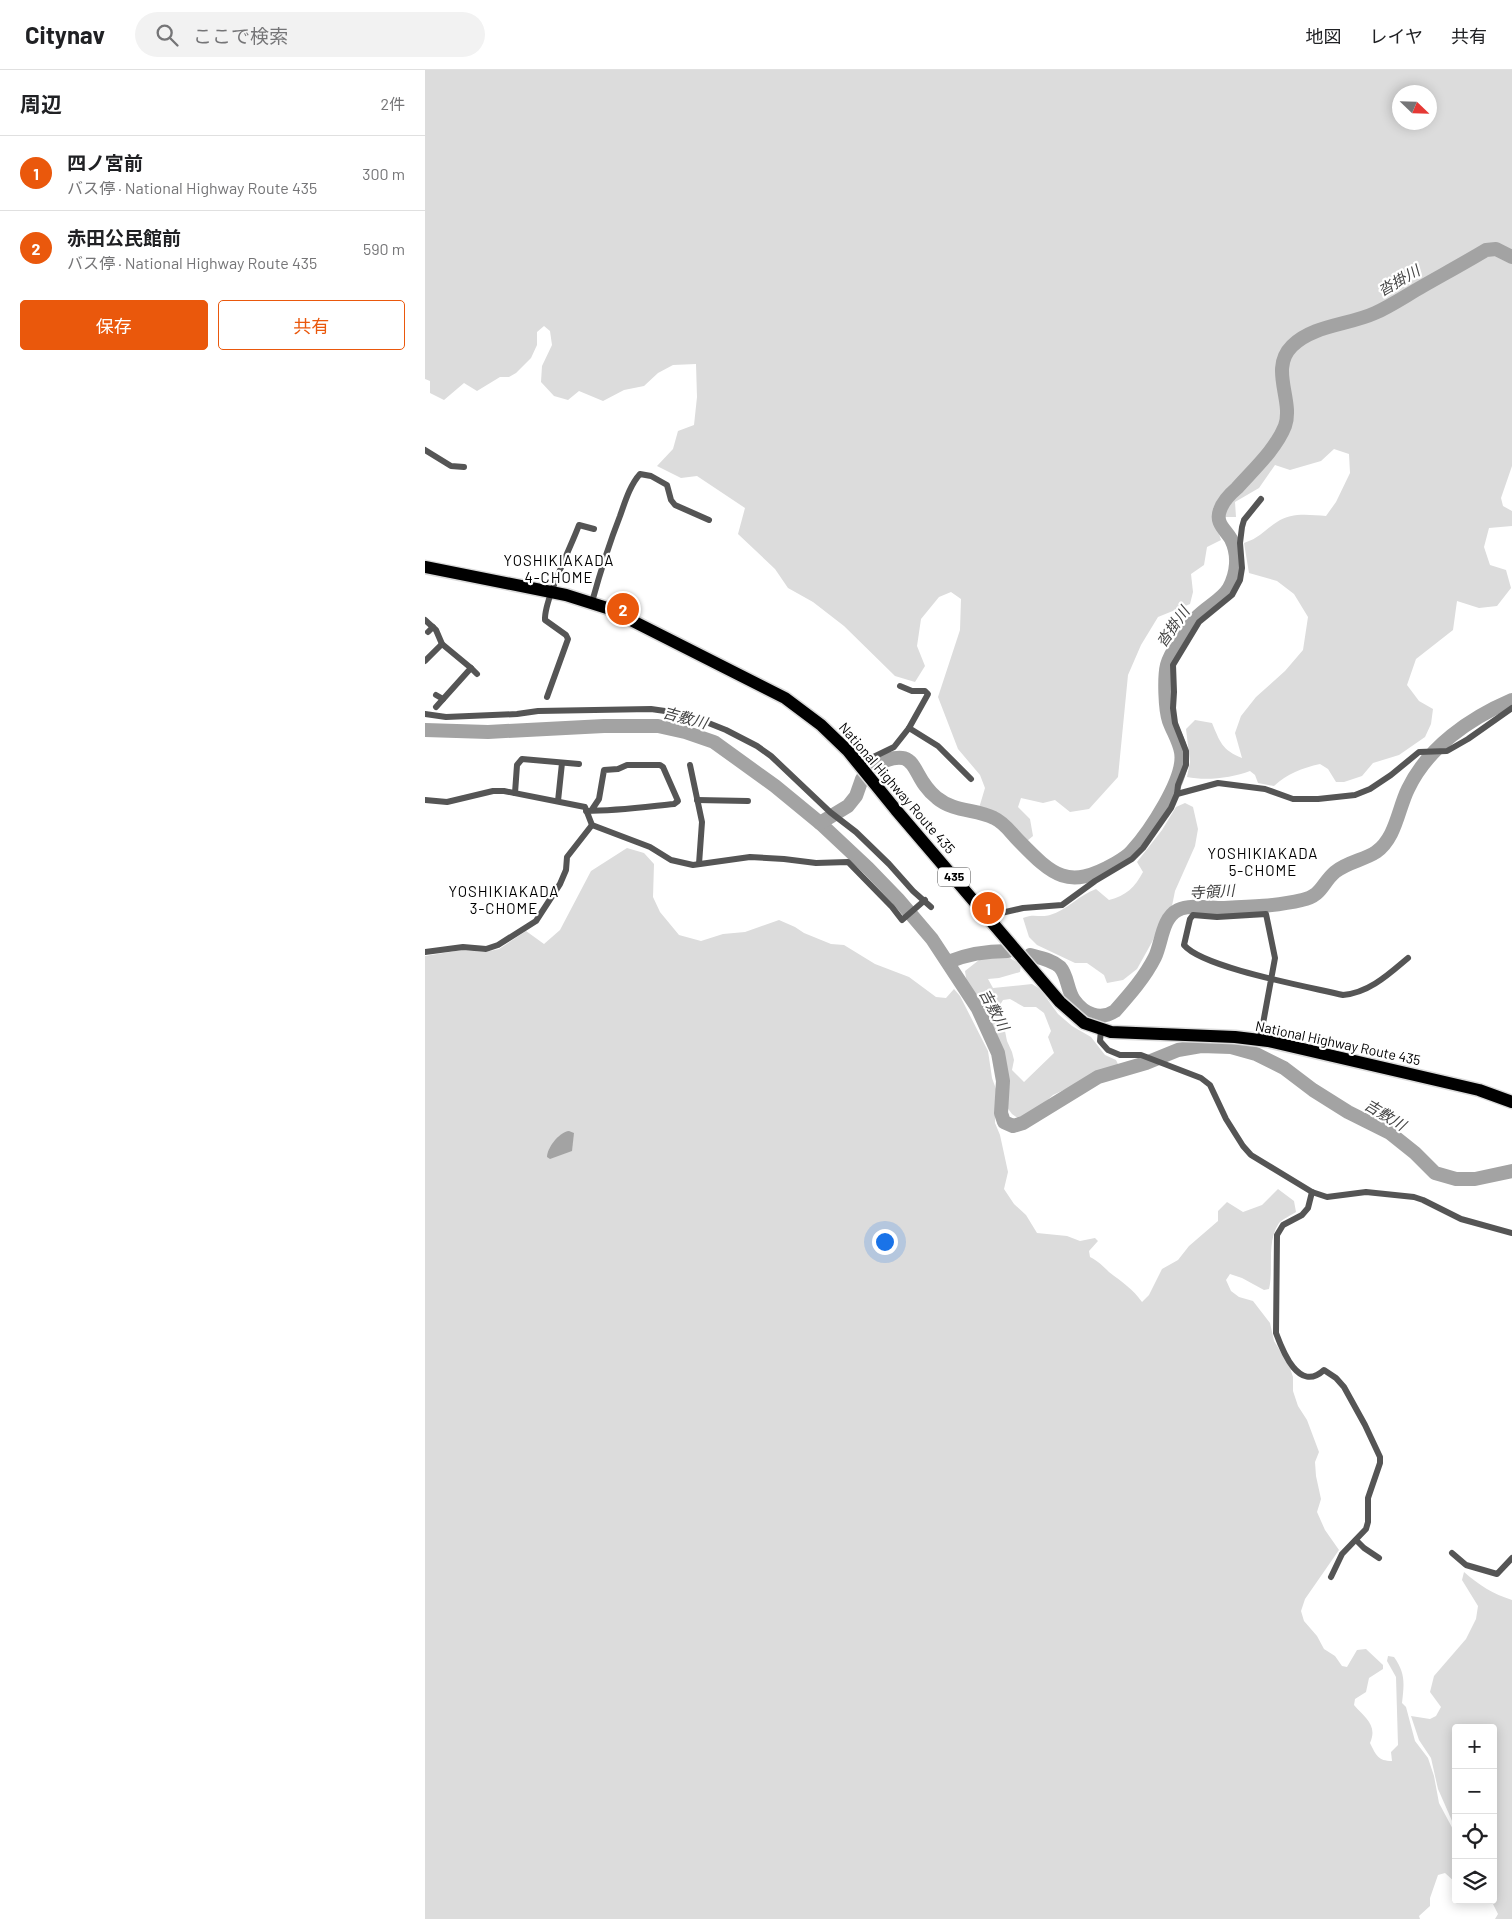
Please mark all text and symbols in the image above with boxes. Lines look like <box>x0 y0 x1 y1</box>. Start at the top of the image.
search box <box>135 12 485 57</box>
text: Citynav <box>25 20 105 49</box>
icon: search <box>153 21 181 49</box>
text: ここで検索 <box>193 24 288 47</box>
text: 地図 <box>1306 25 1342 47</box>
text: レイヤ <box>1370 25 1423 47</box>
text: 共有 <box>1451 25 1487 47</box>
north arrow <box>1392 85 1437 130</box>
text: 周辺 <box>20 91 62 116</box>
text: 2件 <box>380 94 405 113</box>
text: 四ノ宮前 <box>67 151 143 174</box>
text: 1 <box>33 164 39 183</box>
text: 300 m <box>362 164 405 183</box>
text: バス停 · National Highway Route 435 <box>67 178 317 197</box>
text: 赤田公民館前 <box>67 226 181 249</box>
text: 2 <box>32 239 40 258</box>
text: 590 m <box>363 239 405 258</box>
text: バス停 · National Highway Route 435 <box>67 253 317 272</box>
water label: 沓掛川 <box>1375 260 1424 299</box>
button: 保存 <box>20 300 208 350</box>
button: 共有 <box>218 300 405 350</box>
district label: YOSHIKIAKADA 4-CHOME <box>504 551 614 586</box>
pin: 2 <box>607 590 639 628</box>
water label: 沓掛川 <box>1152 601 1194 650</box>
water label: 吉敷川 <box>661 703 711 732</box>
street label: National Highway Route 435 <box>836 719 959 857</box>
district label: YOSHIKIAKADA 5-CHOME <box>1208 844 1318 879</box>
road number: 435 <box>938 868 970 886</box>
water label: 寺領川 <box>1189 881 1237 901</box>
district label: YOSHIKIAKADA 3-CHOME <box>449 882 559 917</box>
pin: 1 <box>972 889 1004 927</box>
water label: 吉敷川 <box>976 985 1014 1035</box>
street label: National Highway Route 435 <box>1254 1017 1422 1068</box>
water label: 吉敷川 <box>1362 1095 1411 1134</box>
your location <box>872 1229 898 1255</box>
map controls <box>1452 1724 1497 1904</box>
button: + <box>1452 1724 1497 1769</box>
button: − <box>1452 1769 1497 1814</box>
button: locate <box>1452 1814 1497 1859</box>
button: layers <box>1452 1859 1497 1904</box>

